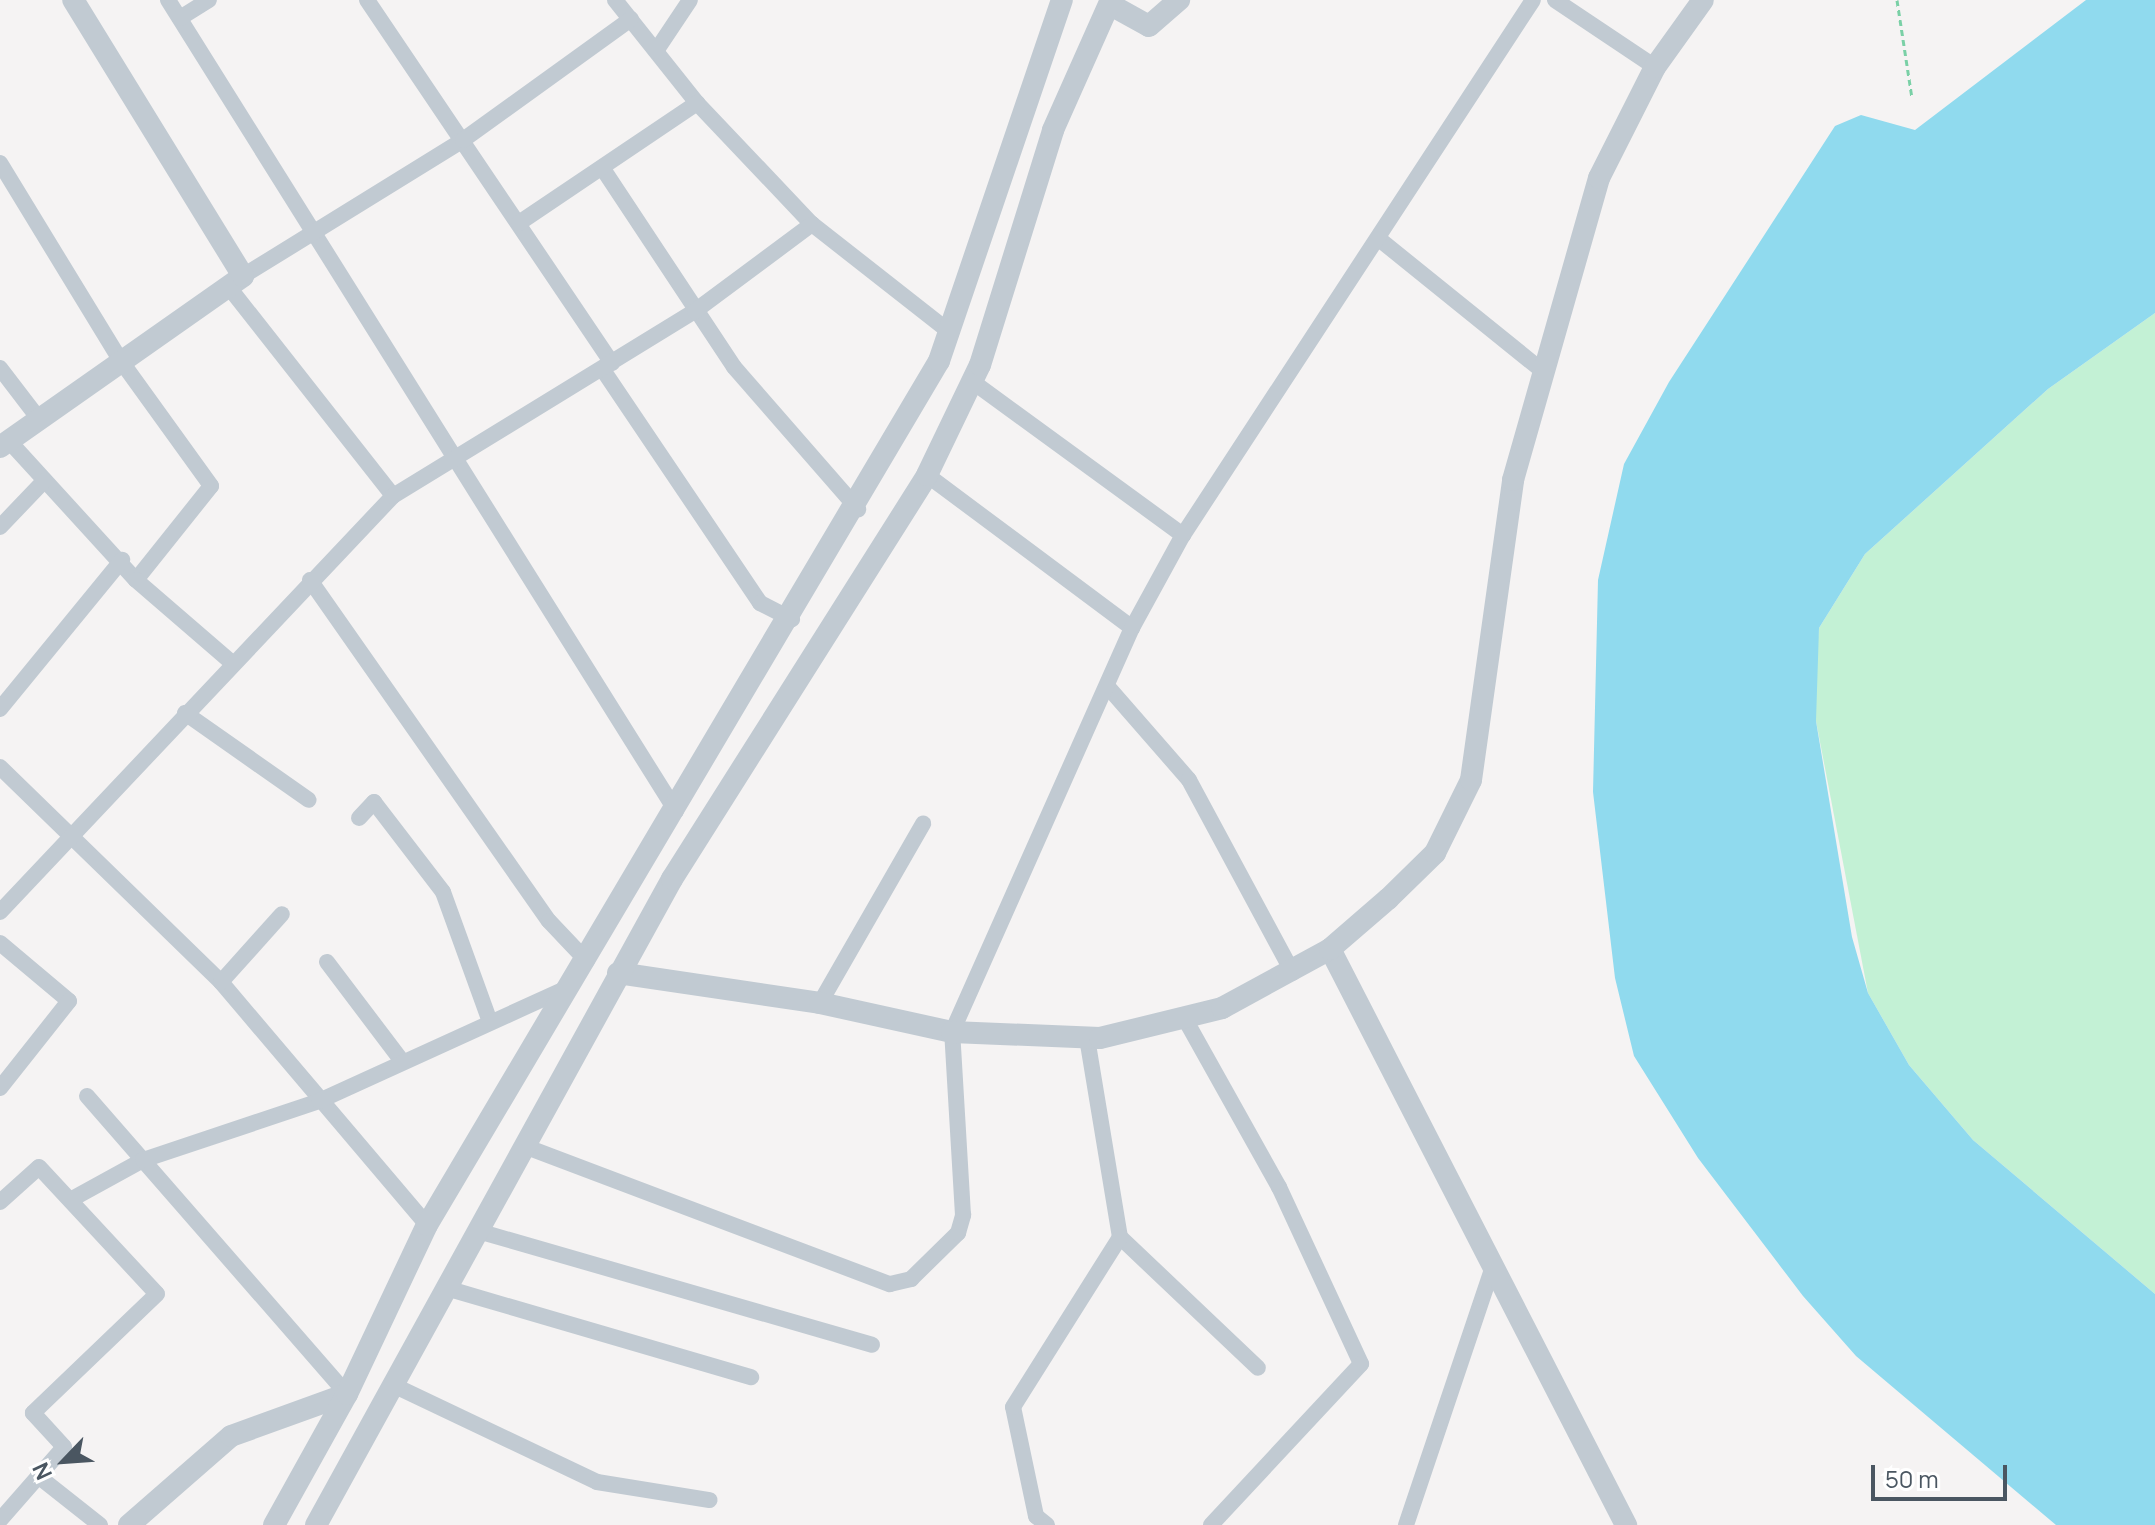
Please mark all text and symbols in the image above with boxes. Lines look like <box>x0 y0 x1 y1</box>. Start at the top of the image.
north arrow <box>24 1421 104 1501</box>
scale bar <box>1875 1449 2011 1499</box>
text: N <box>25 1458 59 1485</box>
text: 50 m <box>1885 1462 1939 1495</box>

